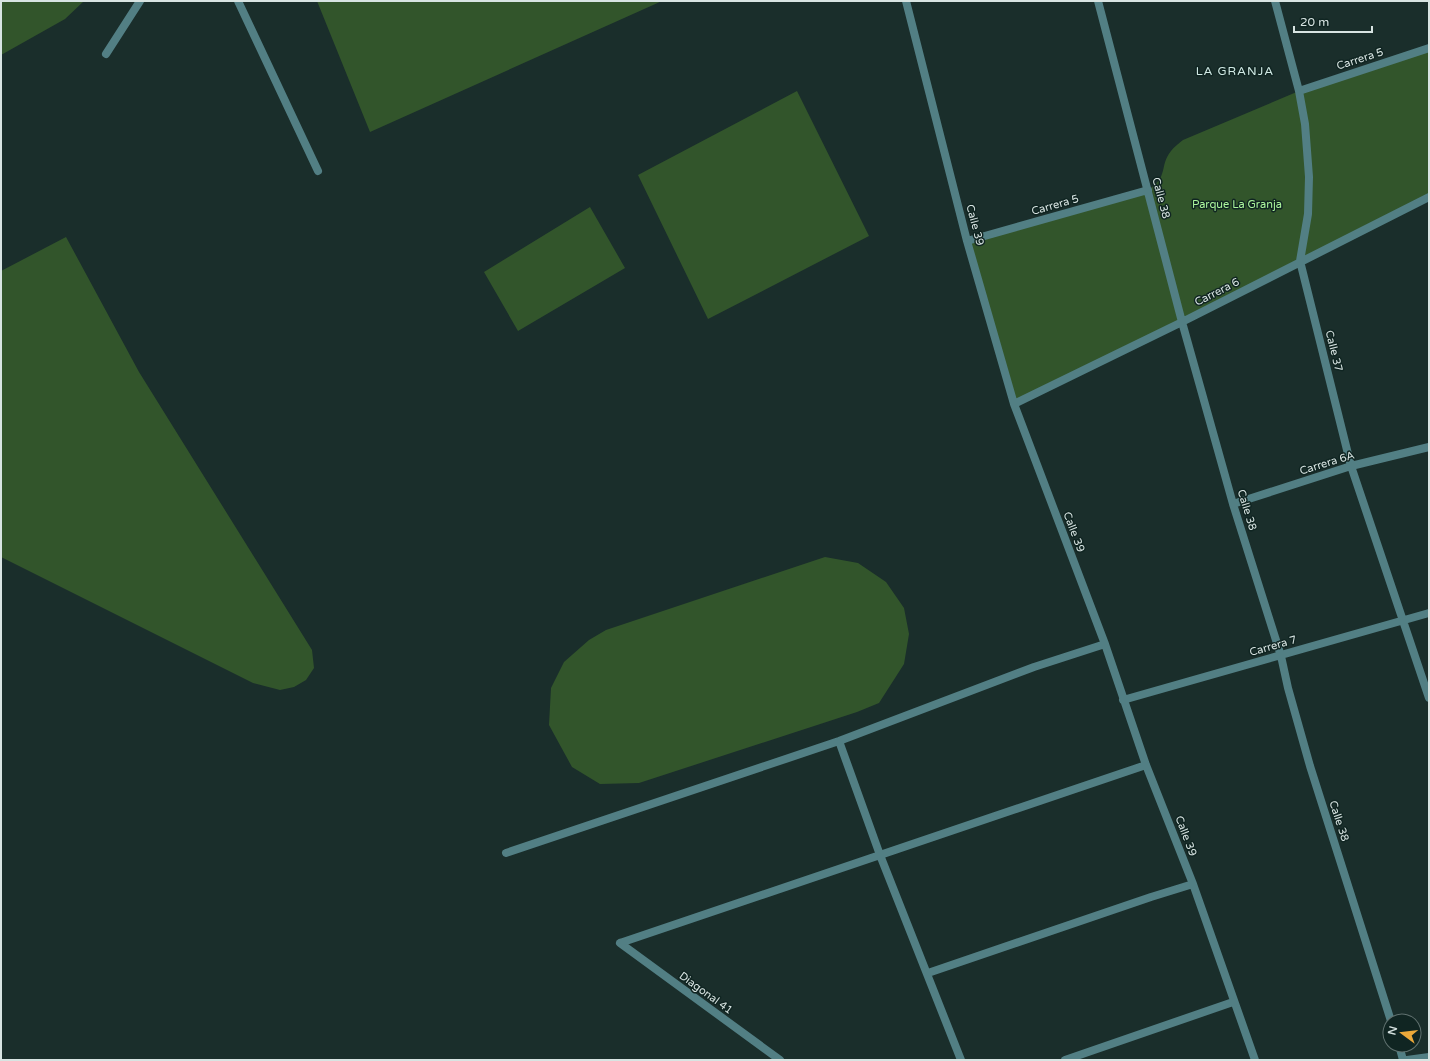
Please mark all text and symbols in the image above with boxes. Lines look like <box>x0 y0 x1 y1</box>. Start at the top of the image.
scale bar <box>1294 8 1372 34</box>
text: 20 m <box>1300 15 1329 29</box>
street label: Carrera 5 <box>1335 45 1385 73</box>
district label: LA GRANJA <box>1196 64 1274 78</box>
street label: Calle 38 <box>1149 176 1173 220</box>
street label: Carrera 5 <box>1030 192 1080 218</box>
park label: Parque La Granja <box>1192 198 1282 211</box>
street label: Calle 39 <box>963 203 987 247</box>
street label: Carrera 6 <box>1192 275 1242 309</box>
street label: Calle 37 <box>1323 329 1345 373</box>
street label: Carrera 6A <box>1298 448 1356 478</box>
street label: Calle 38 <box>1235 488 1259 532</box>
street label: Calle 39 <box>1060 510 1088 554</box>
street label: Carrera 7 <box>1248 633 1298 659</box>
street label: Calle 38 <box>1326 799 1352 843</box>
street label: Calle 39 <box>1172 814 1200 858</box>
street label: Diagonal 41 <box>677 969 735 1017</box>
north arrow <box>1382 1013 1422 1053</box>
text: N <box>1385 1025 1400 1036</box>

